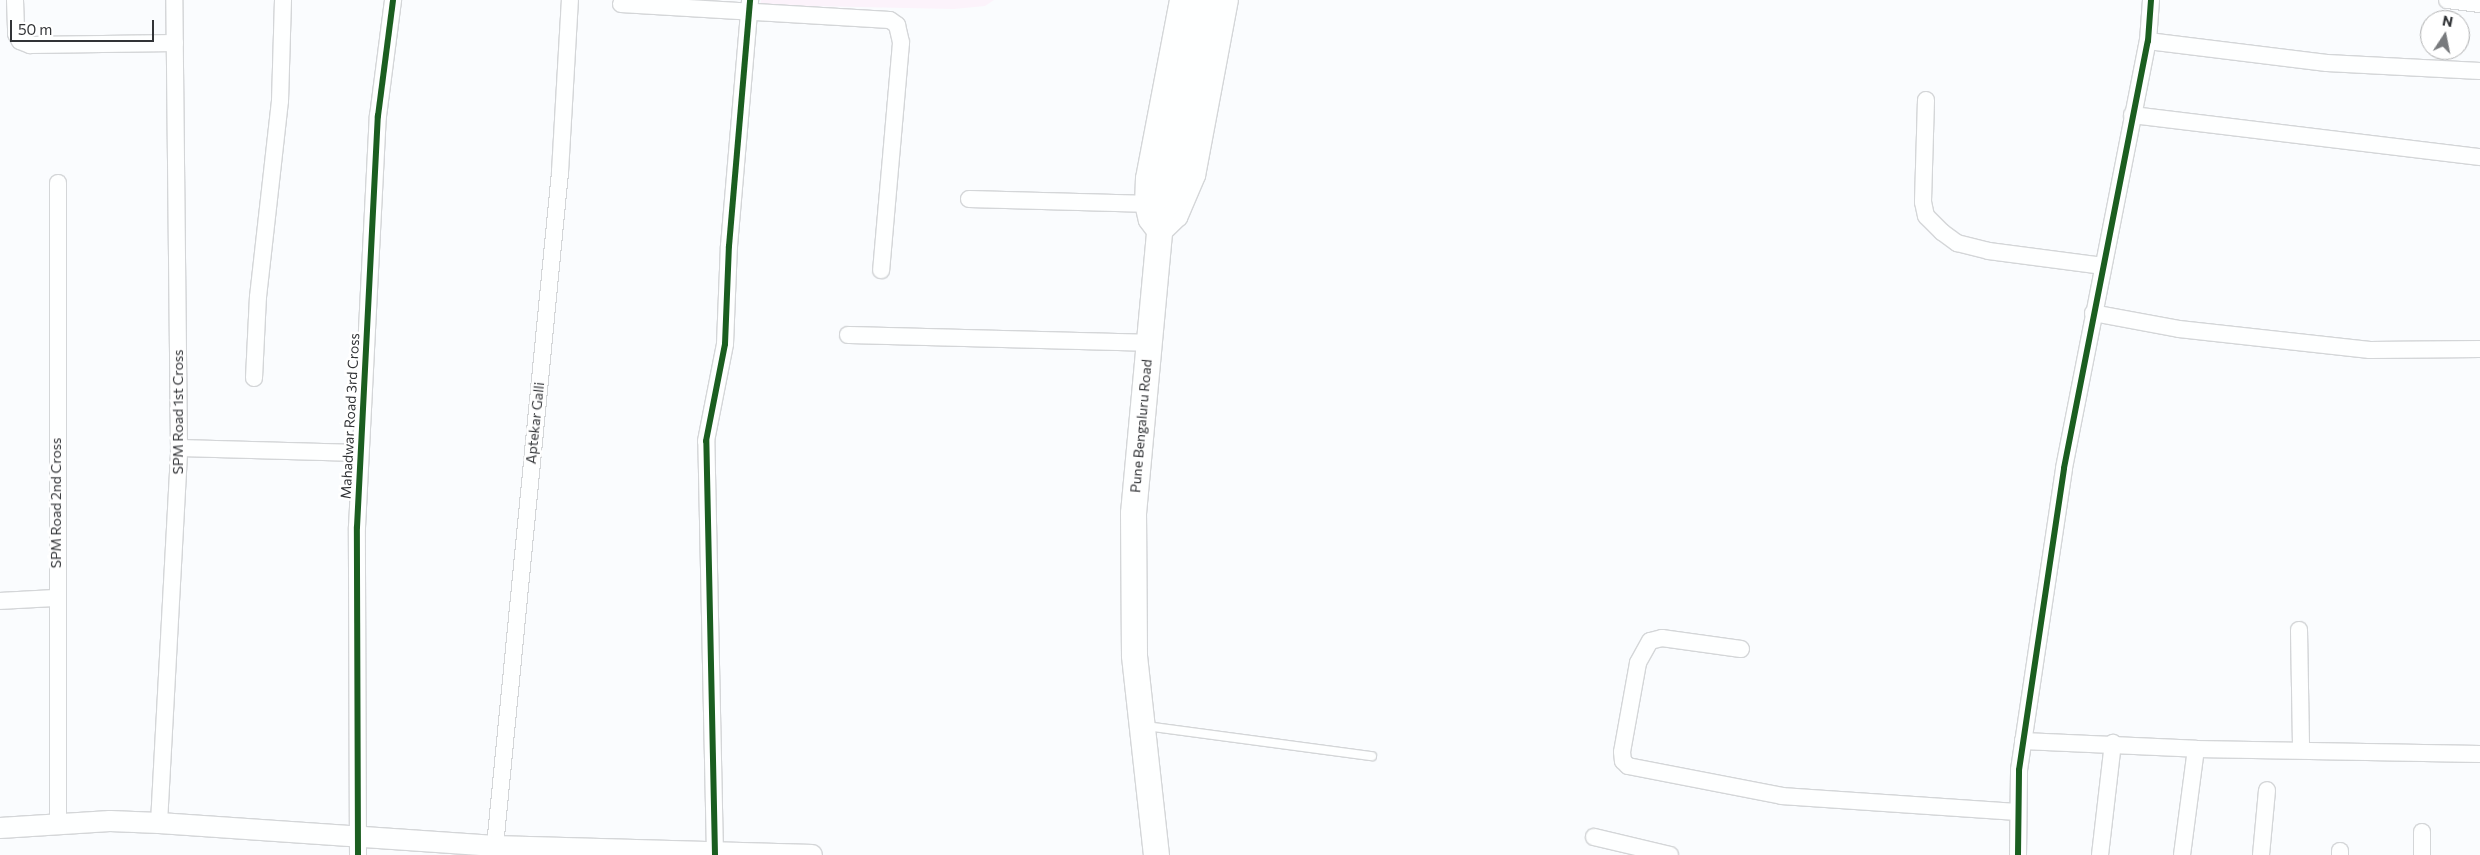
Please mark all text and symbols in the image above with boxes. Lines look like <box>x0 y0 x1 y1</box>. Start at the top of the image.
scale bar <box>12 10 156 42</box>
north arrow <box>2420 10 2470 60</box>
text: N <box>2441 11 2455 30</box>
text: 50 m <box>18 20 52 38</box>
street label: Mahadwar Road 3rd Cross <box>337 333 363 499</box>
street label: SPM Road 1st Cross <box>170 350 186 474</box>
street label: Pune Bengaluru Road <box>1127 358 1155 494</box>
street label: Aptekar Galli <box>522 381 548 465</box>
street label: SPM Road 2nd Cross <box>48 438 64 568</box>

